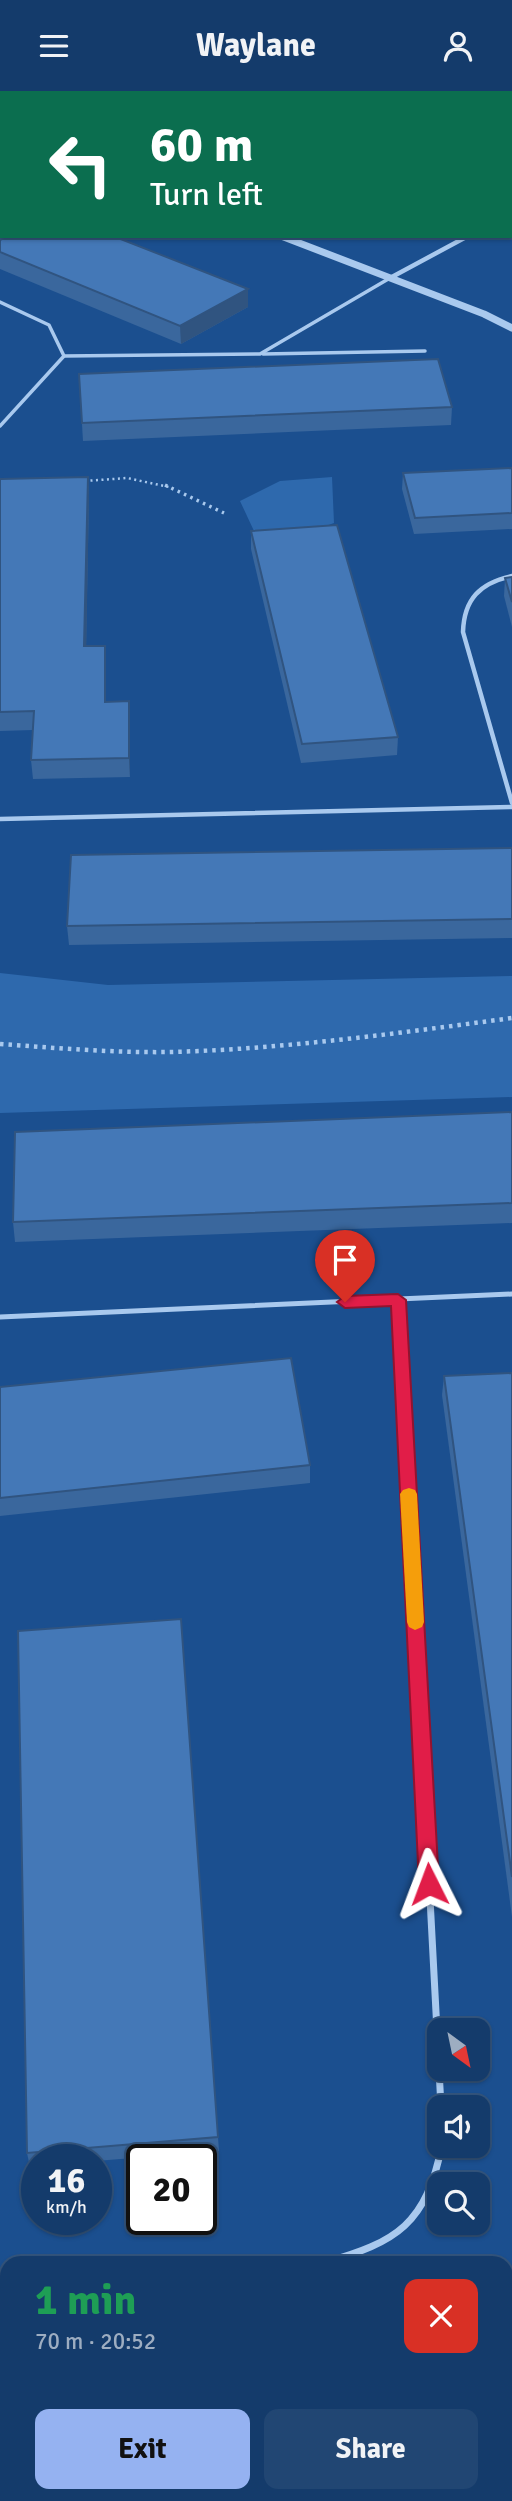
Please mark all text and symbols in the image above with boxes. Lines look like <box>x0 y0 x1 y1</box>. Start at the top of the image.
text: Waylane <box>196 26 316 65</box>
icon: menu <box>35 27 73 65</box>
icon: person <box>439 27 477 65</box>
text: 60 m <box>150 115 253 175</box>
icon: left <box>35 119 126 210</box>
text: Turn left <box>150 175 263 214</box>
pin <box>315 1230 375 1302</box>
icon: arrive <box>326 1241 364 1279</box>
position arrow <box>392 1847 466 1921</box>
north arrow <box>427 2018 490 2081</box>
map controls <box>427 2018 490 2235</box>
button: sound <box>427 2095 490 2158</box>
speed limit sign: 20 <box>126 2144 217 2235</box>
text: 16 <box>48 2159 85 2202</box>
button: search <box>427 2172 490 2235</box>
text: km/h <box>46 2196 87 2218</box>
text: 1 min <box>35 2275 136 2326</box>
button: close <box>404 2279 478 2353</box>
text: 70 m · 20:52 <box>35 2327 156 2356</box>
button: Exit <box>35 2409 250 2489</box>
button: Share <box>264 2409 478 2489</box>

